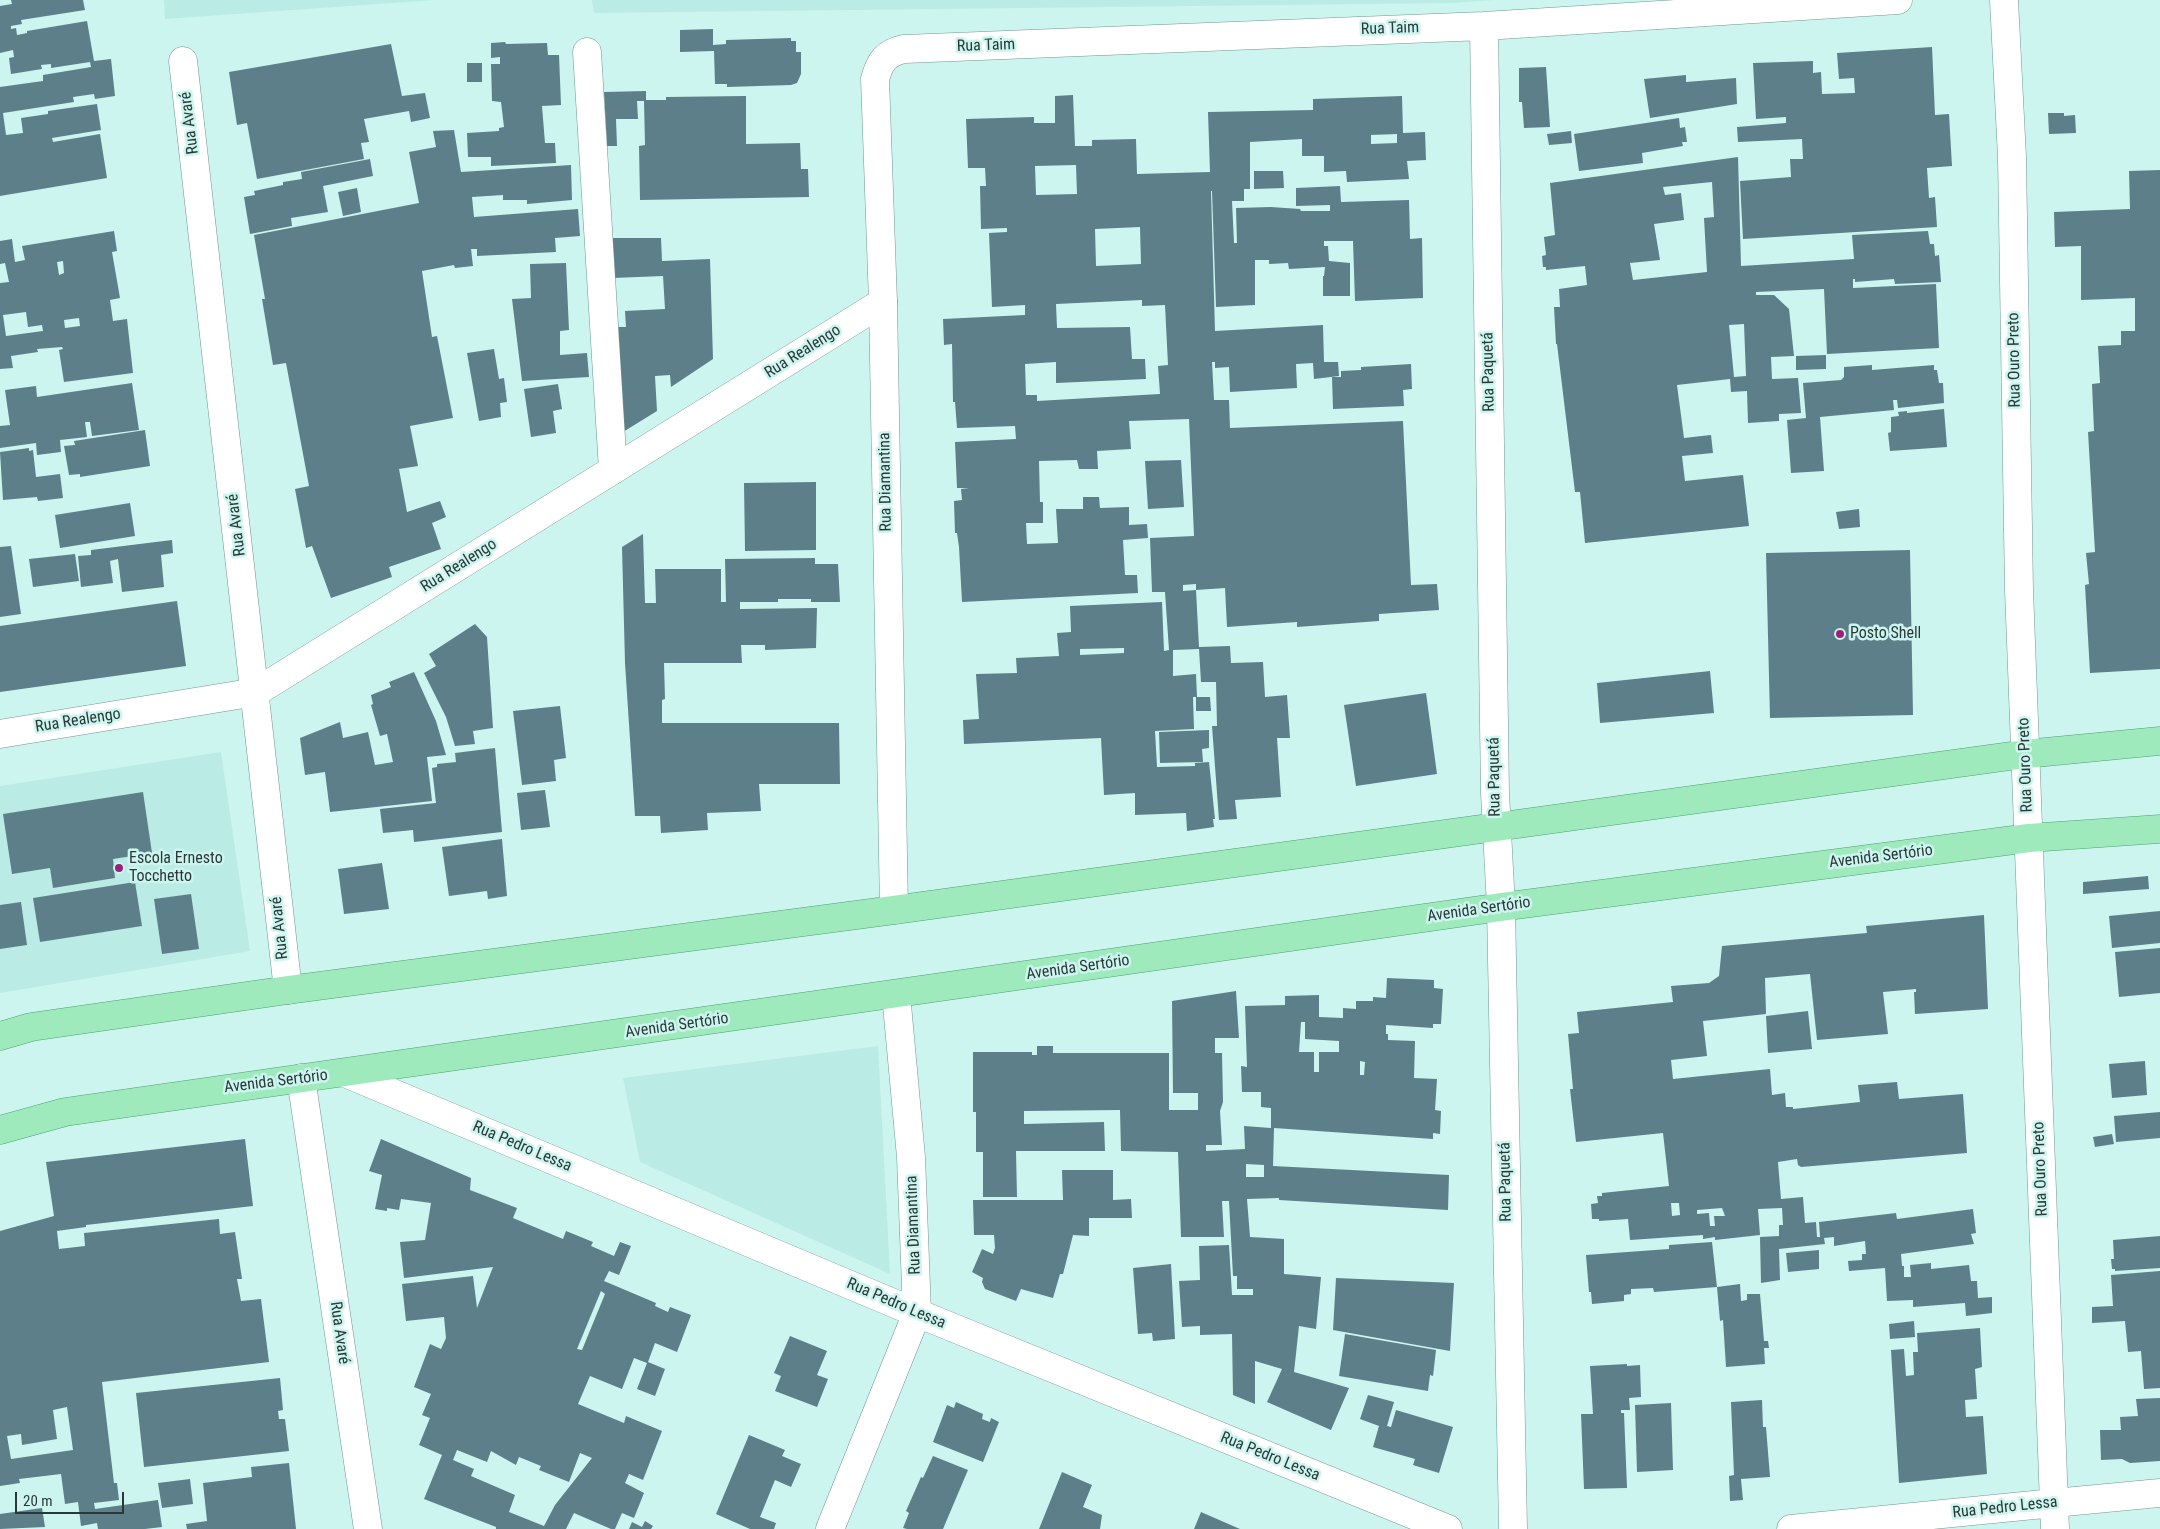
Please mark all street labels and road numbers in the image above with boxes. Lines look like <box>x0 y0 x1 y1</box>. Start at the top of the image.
street label: Rua Taim <box>1360 18 1420 40</box>
street label: Rua Taim <box>956 35 1016 57</box>
street label: Rua Avaré <box>177 91 203 155</box>
street label: Rua Ouro Preto <box>2005 312 2025 408</box>
street label: Rua Realengo <box>761 321 845 383</box>
street label: Rua Paquetá <box>1479 332 1499 412</box>
street label: Rua Diamantina <box>876 432 896 532</box>
street label: Rua Avaré <box>224 493 250 557</box>
street label: Rua Realengo <box>417 535 501 597</box>
street label: Rua Realengo <box>34 705 122 737</box>
street label: Rua Ouro Preto <box>2015 717 2037 813</box>
street label: Rua Paquetá <box>1485 737 1505 817</box>
street label: Avenida Sertório <box>1828 841 1934 873</box>
street label: Avenida Sertório <box>1426 893 1532 927</box>
street label: Rua Avaré <box>267 896 293 960</box>
street label: Avenida Sertório <box>1025 951 1131 985</box>
street label: Avenida Sertório <box>624 1009 730 1043</box>
street label: Avenida Sertório <box>223 1066 329 1098</box>
street label: Rua Pedro Lessa <box>470 1118 574 1176</box>
street label: Rua Ouro Preto <box>2030 1121 2052 1217</box>
street label: Rua Paquetá <box>1496 1142 1516 1222</box>
street label: Rua Diamantina <box>903 1175 925 1275</box>
street label: Rua Pedro Lessa <box>844 1275 948 1333</box>
street label: Rua Avaré <box>325 1300 353 1366</box>
street label: Rua Pedro Lessa <box>1217 1428 1323 1486</box>
street label: Rua Pedro Lessa <box>1952 1493 2058 1523</box>

